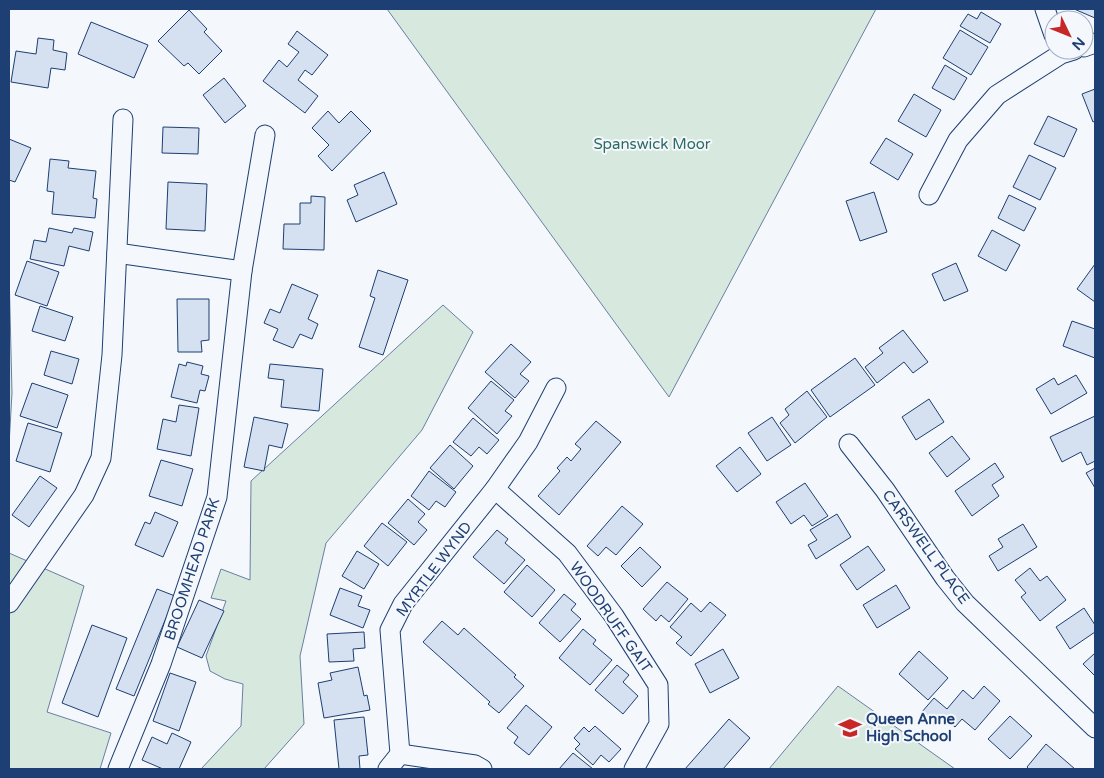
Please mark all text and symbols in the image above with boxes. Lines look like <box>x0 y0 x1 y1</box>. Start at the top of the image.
north arrow <box>1044 10 1094 60</box>
text: N <box>1068 34 1088 53</box>
park label: Spanswick Moor <box>593 135 711 153</box>
street label: CARSWELL PLACE <box>878 486 974 608</box>
street label: BROOMHEAD PARK <box>160 496 224 642</box>
street label: MYRTLE WYND <box>392 518 476 620</box>
street label: WOODRUFF GAIT <box>566 558 656 676</box>
place label: Queen Anne High School <box>866 710 956 746</box>
school or university icon: Queen Anne High School <box>837 715 863 741</box>

